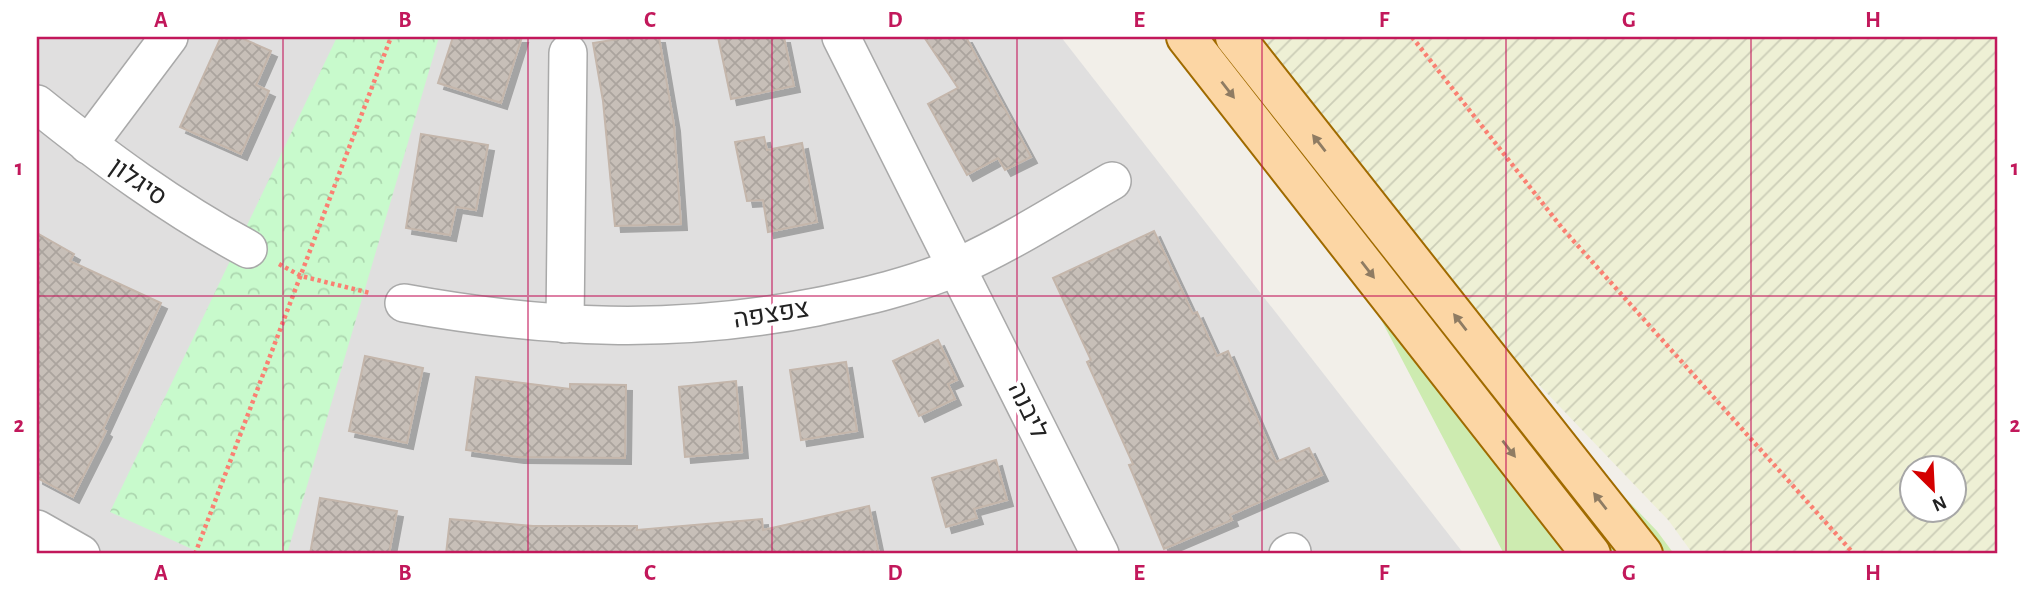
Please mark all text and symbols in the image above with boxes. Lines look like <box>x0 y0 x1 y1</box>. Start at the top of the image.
text: A <box>154 9 168 32</box>
text: B <box>398 9 412 32</box>
text: C <box>644 9 656 32</box>
text: D <box>887 9 903 32</box>
text: E <box>1133 9 1145 32</box>
text: F <box>1379 9 1390 32</box>
text: G <box>1622 9 1636 32</box>
text: H <box>1865 9 1881 32</box>
one-way arrow <box>1221 81 1236 99</box>
one-way arrow <box>1312 134 1327 152</box>
street label: סיגלון <box>105 153 172 211</box>
text: 1 <box>15 157 23 180</box>
text: 1 <box>2011 157 2019 180</box>
one-way arrow <box>1361 260 1376 278</box>
street label: צפצפה <box>731 295 811 333</box>
one-way arrow <box>1452 313 1467 331</box>
street label: ליבנה <box>1003 378 1053 443</box>
text: 2 <box>14 414 25 437</box>
text: 2 <box>2010 414 2021 437</box>
one-way arrow <box>1501 439 1516 457</box>
north arrow <box>1898 454 1968 524</box>
one-way arrow <box>1593 492 1608 510</box>
text: N <box>1929 492 1949 515</box>
text: A <box>154 562 168 585</box>
text: B <box>398 562 412 585</box>
text: C <box>644 562 656 585</box>
text: D <box>887 562 903 585</box>
text: E <box>1133 562 1145 585</box>
text: F <box>1379 562 1390 585</box>
text: G <box>1622 562 1636 585</box>
text: H <box>1865 562 1881 585</box>

